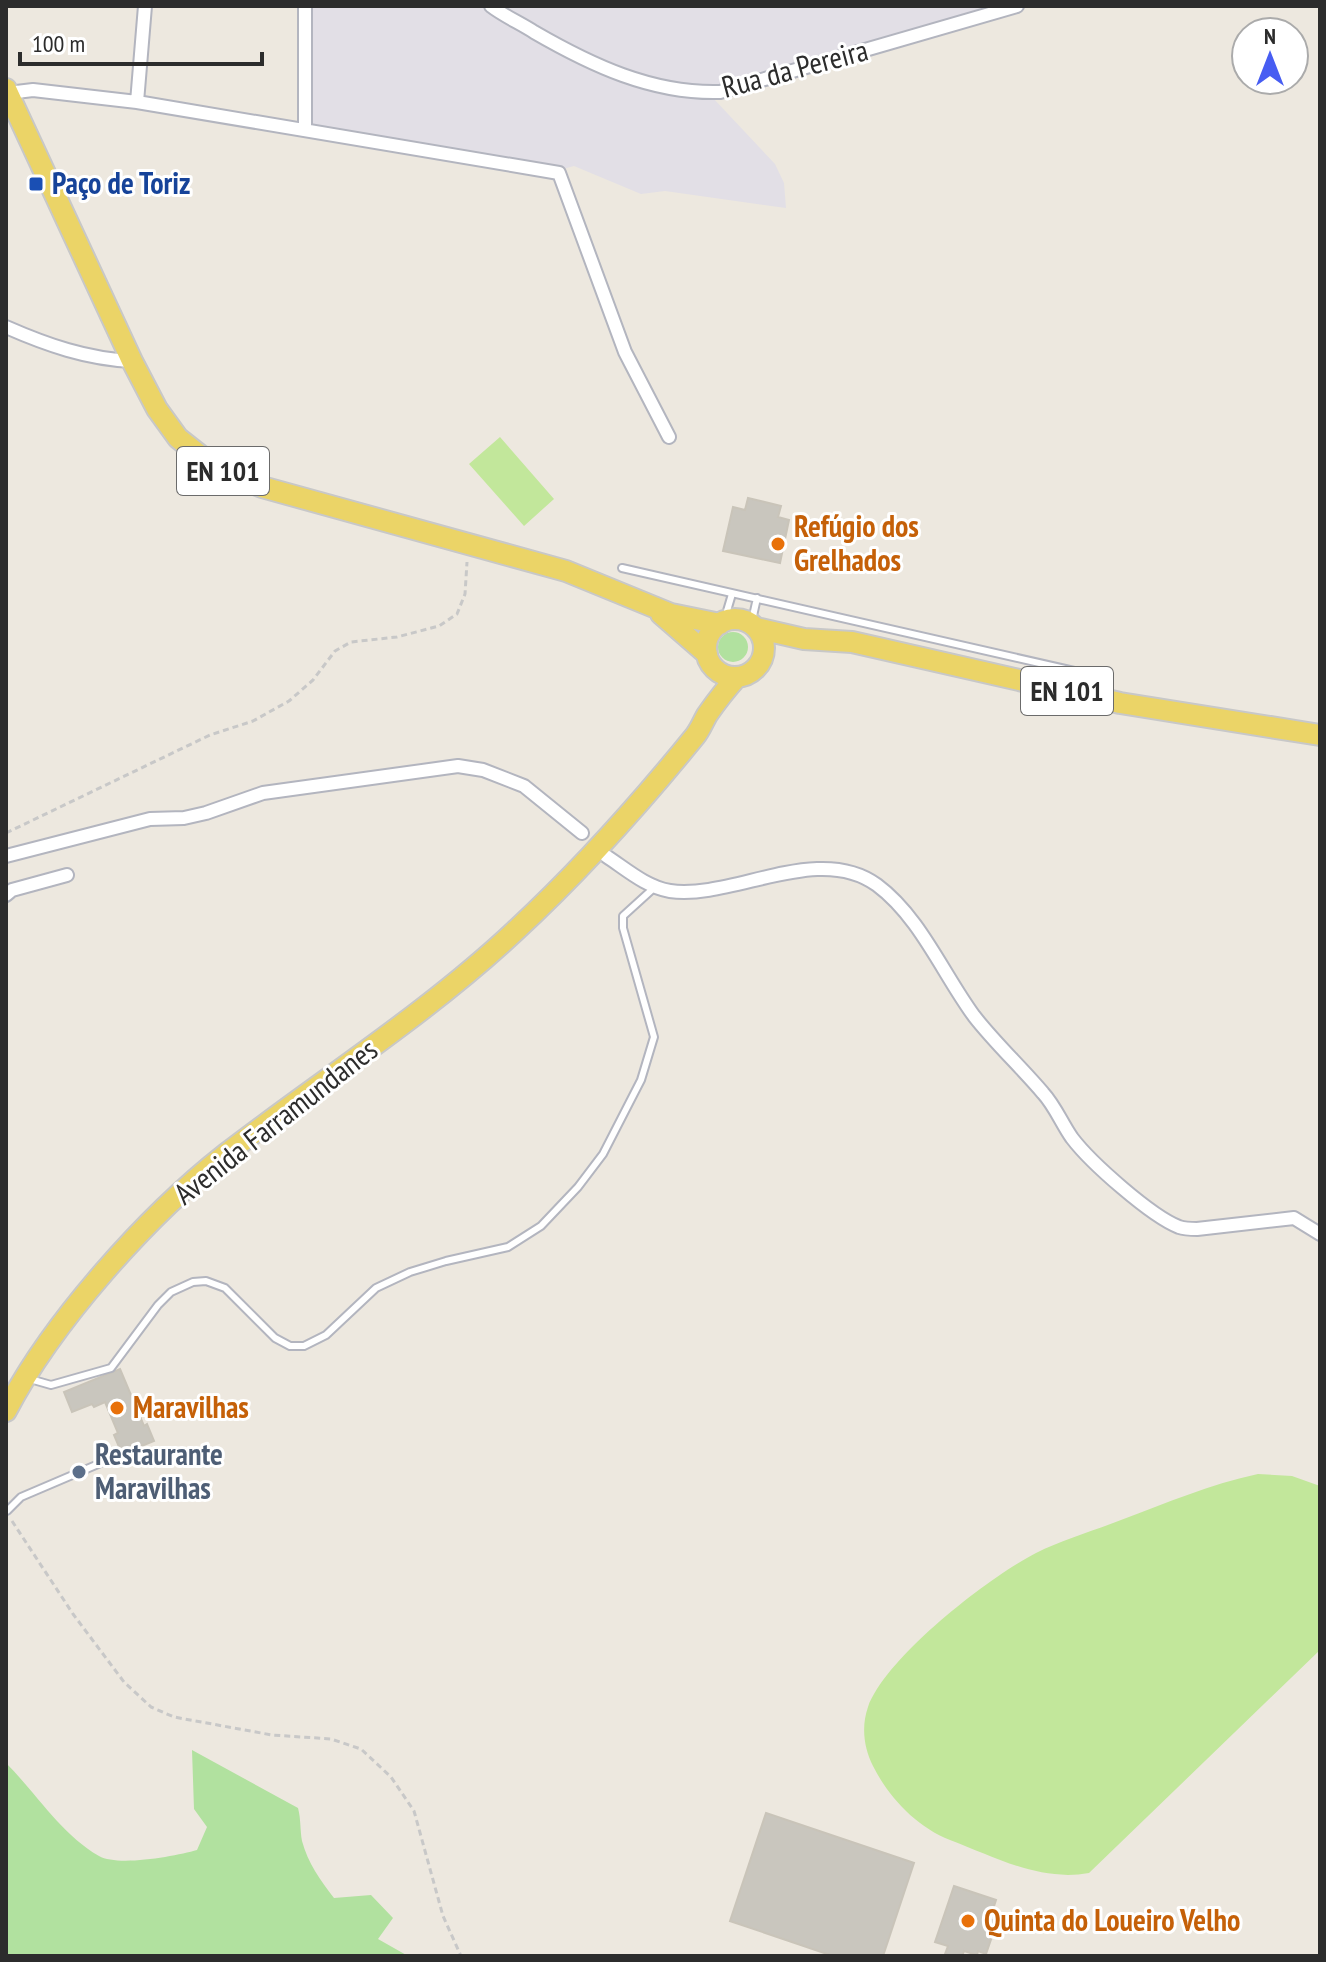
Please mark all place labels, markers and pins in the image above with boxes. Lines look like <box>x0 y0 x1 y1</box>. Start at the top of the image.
place label: Paço de Toriz <box>52 163 190 202</box>
marker: Paço de Toriz <box>27 175 45 193</box>
place label: Refúgio dos Grelhados <box>794 506 919 579</box>
marker: Refúgio dos Grelhados <box>769 535 787 553</box>
place label: Maravilhas <box>133 1387 249 1426</box>
marker: Maravilhas <box>108 1399 126 1417</box>
place label: Restaurante Maravilhas <box>95 1434 223 1507</box>
marker: Restaurante Maravilhas <box>70 1463 88 1481</box>
place label: Quinta do Loueiro Velho <box>984 1900 1240 1939</box>
marker: Quinta do Loueiro Velho <box>959 1912 977 1930</box>

